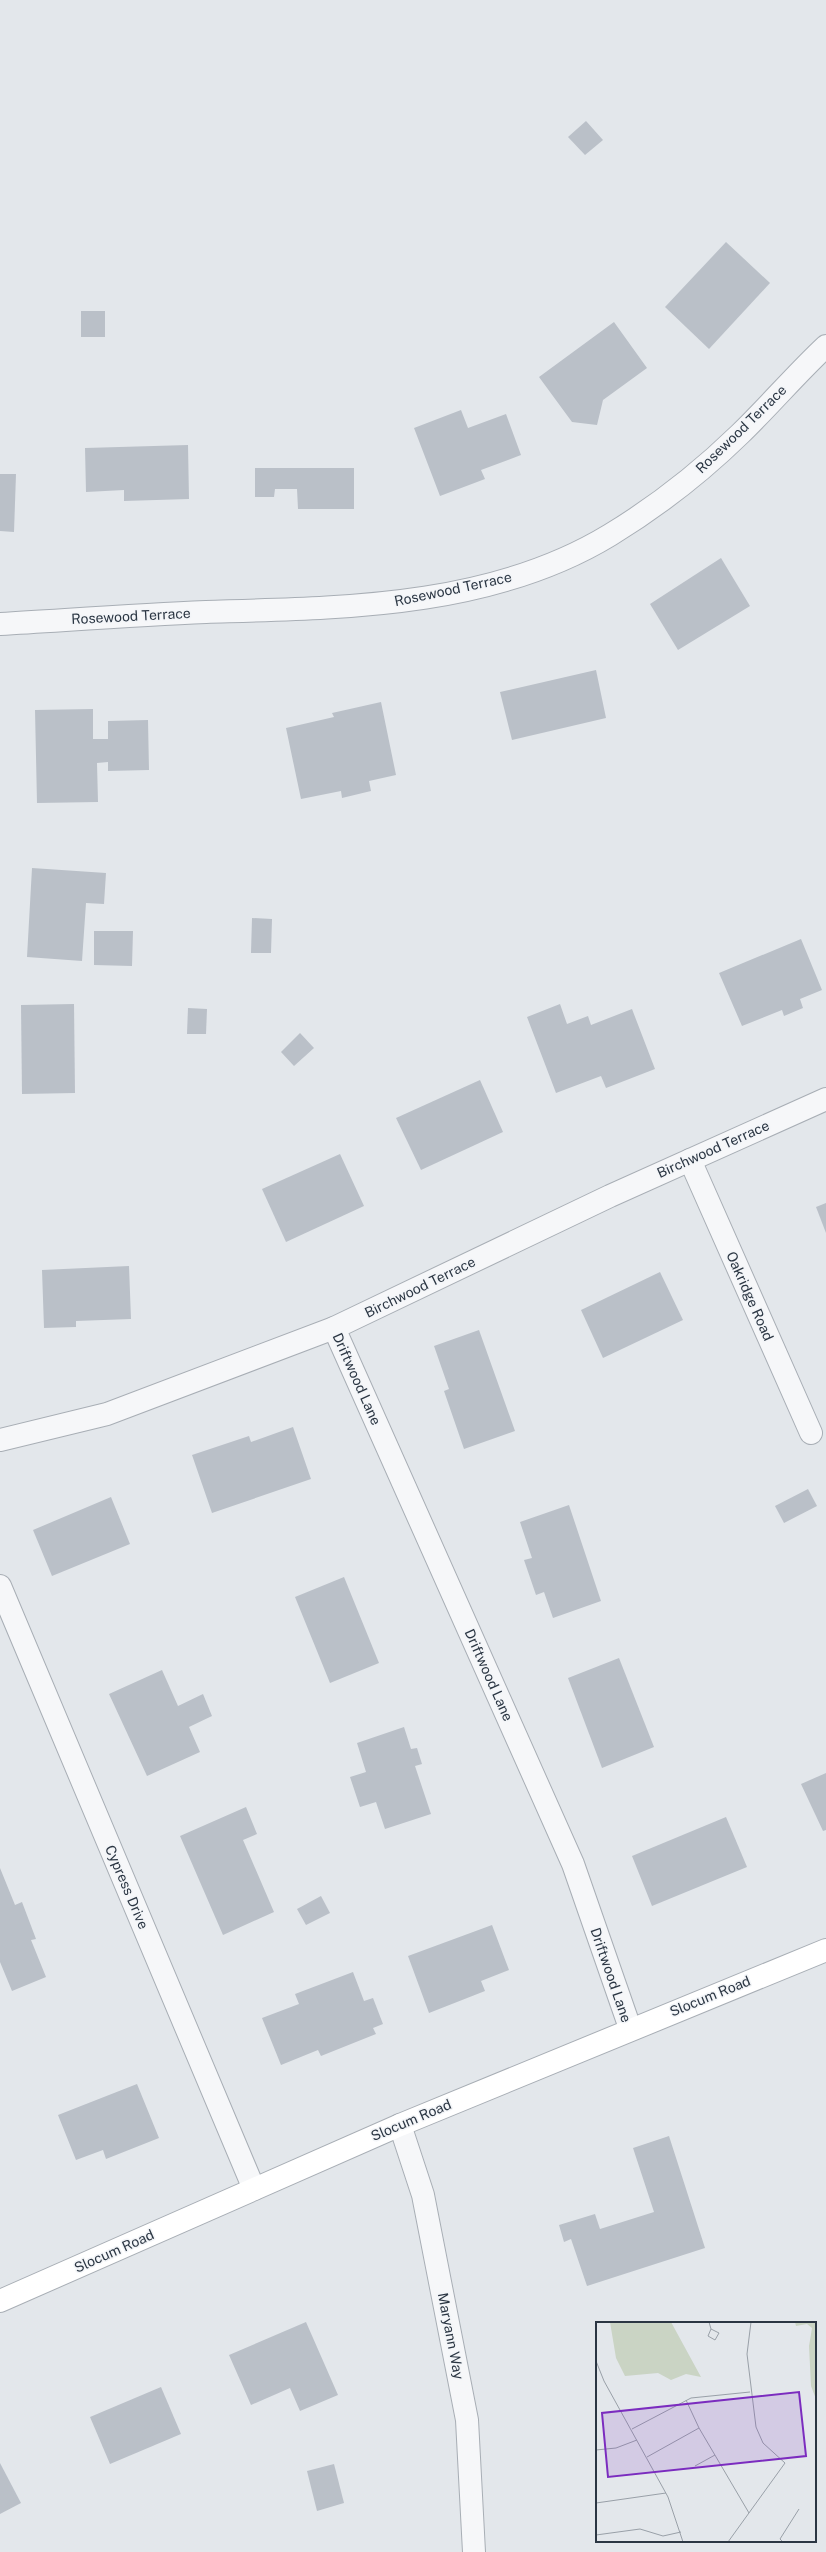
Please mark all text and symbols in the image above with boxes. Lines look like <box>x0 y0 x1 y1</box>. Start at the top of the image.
street label: Rosewood Terrace <box>692 382 790 476</box>
street label: Rosewood Terrace <box>393 569 513 609</box>
street label: Rosewood Terrace <box>71 605 191 627</box>
street label: Birchwood Terrace <box>654 1117 772 1181</box>
street label: Oakridge Road <box>723 1249 777 1343</box>
street label: Birchwood Terrace <box>362 1253 478 1321</box>
street label: Driftwood Lane <box>330 1330 385 1428</box>
street label: Driftwood Lane <box>462 1626 517 1724</box>
street label: Cypress Drive <box>102 1843 152 1931</box>
street label: Driftwood Lane <box>587 1926 635 2025</box>
street label: Slocum Road <box>667 1973 753 2019</box>
street label: Slocum Road <box>368 2096 454 2144</box>
street label: Slocum Road <box>72 2226 156 2276</box>
street label: Maryann Way <box>435 2291 467 2381</box>
inset map <box>596 2322 816 2542</box>

